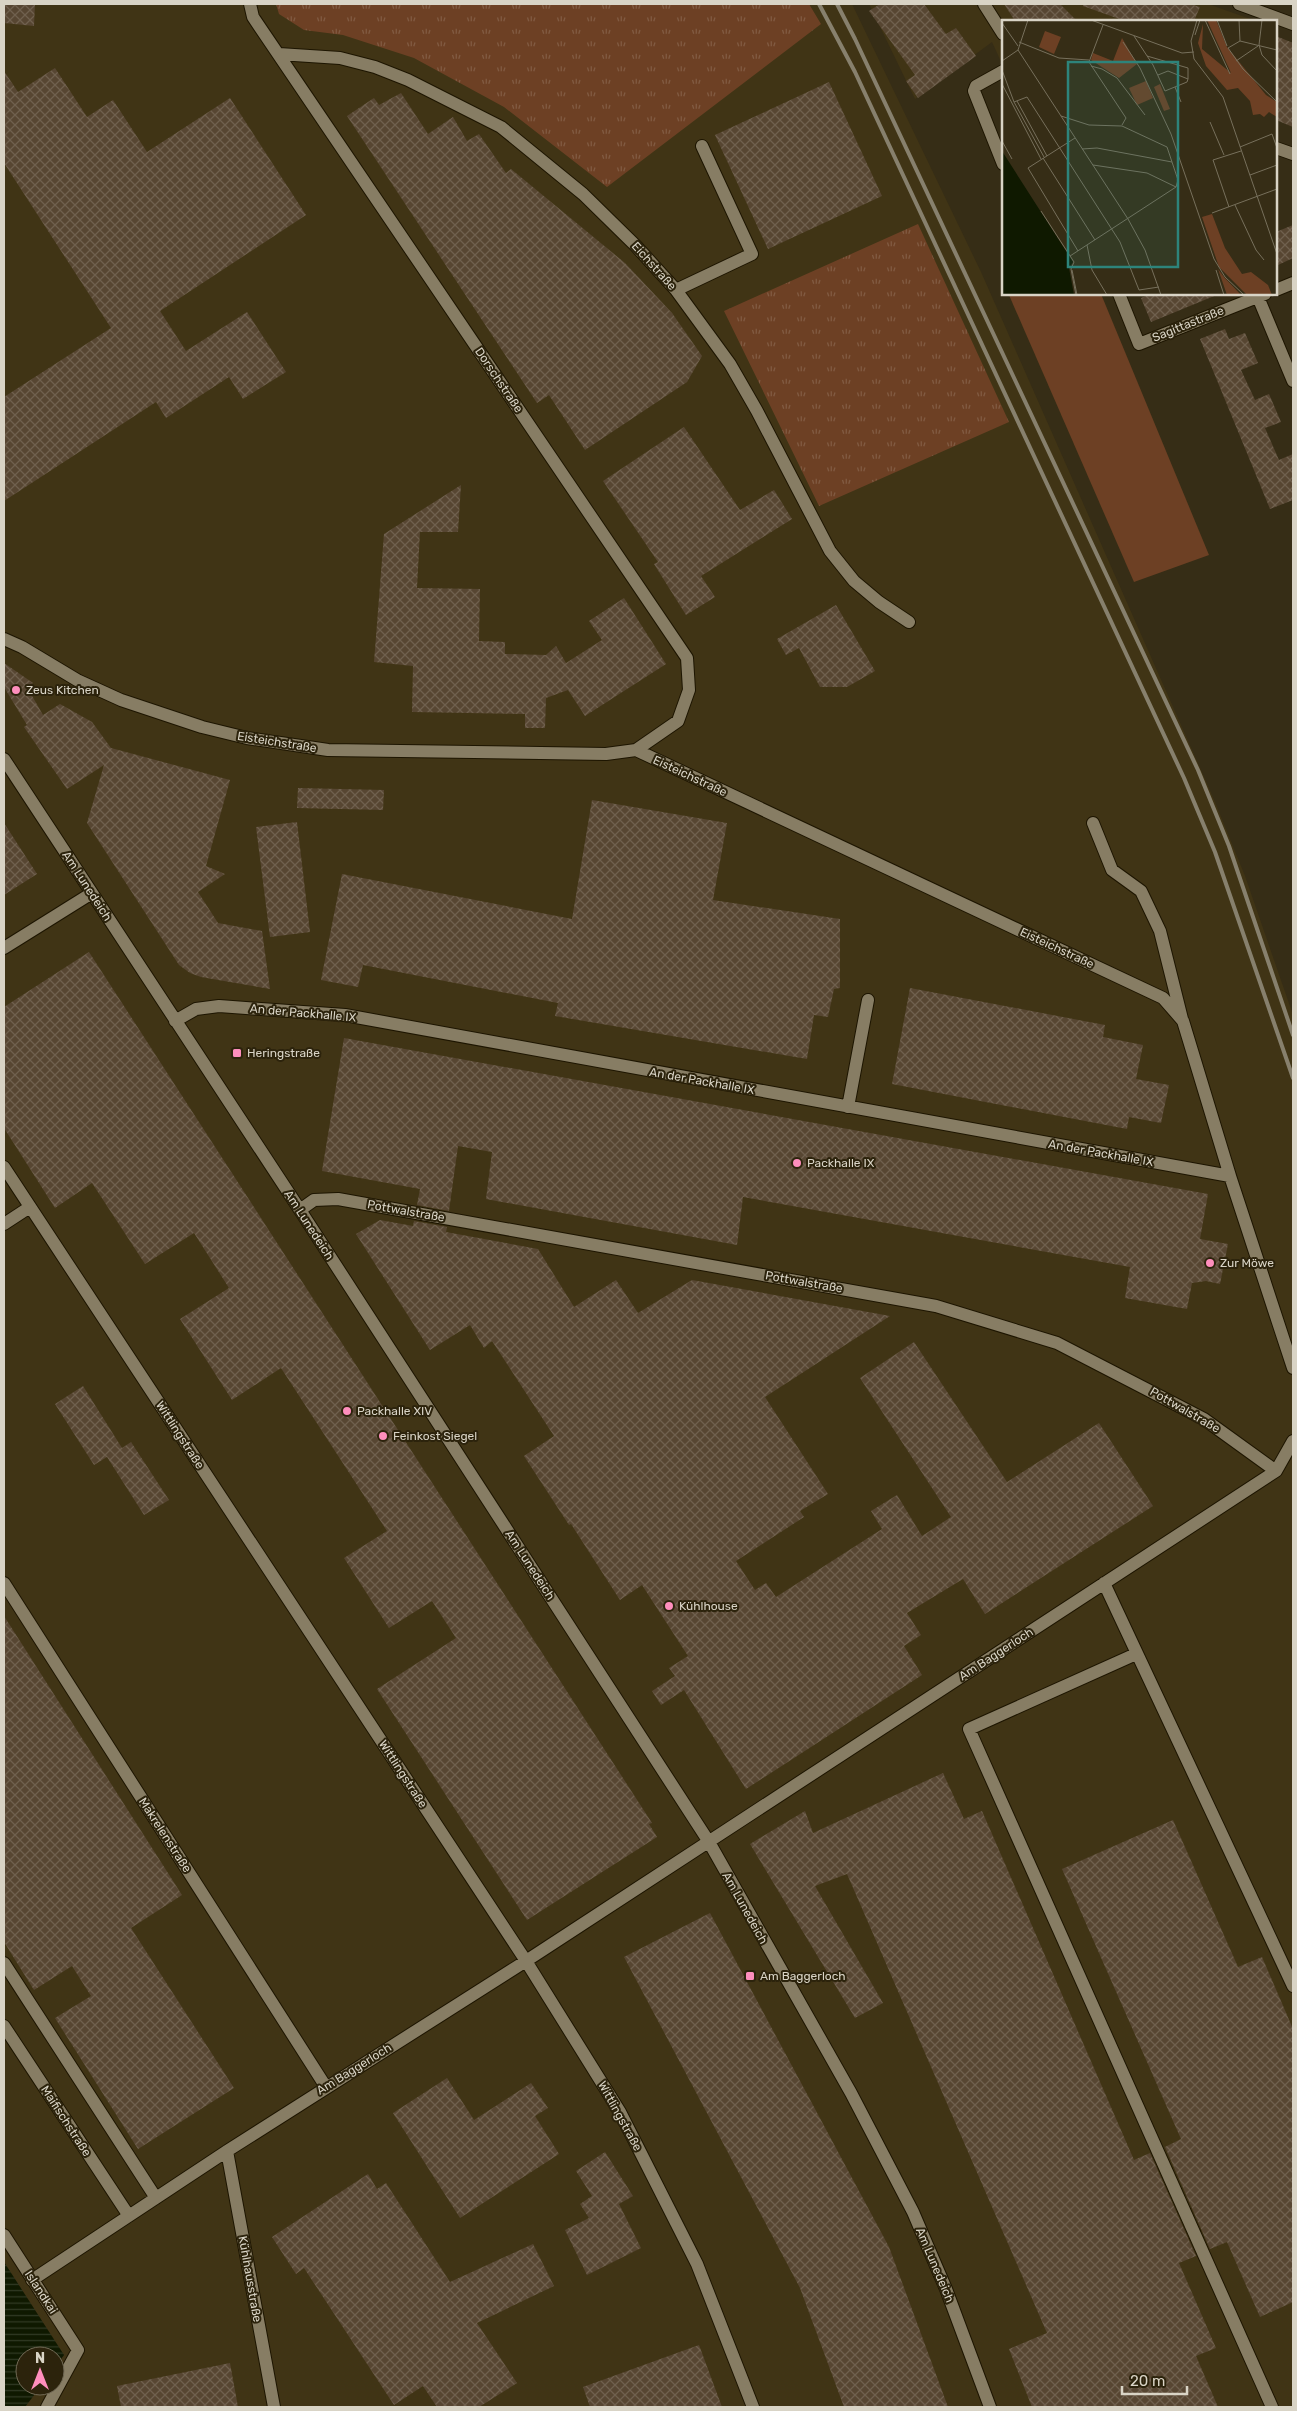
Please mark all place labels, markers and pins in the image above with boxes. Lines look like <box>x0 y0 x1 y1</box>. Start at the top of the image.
place label: Zeus Kitchen <box>26 683 99 697</box>
marker: Zeus Kitchen <box>10 684 22 696</box>
place label: Heringstraße <box>247 1046 320 1060</box>
marker: Heringstraße <box>231 1047 243 1059</box>
place label: Packhalle IX <box>807 1156 875 1170</box>
marker: Packhalle IX <box>791 1157 803 1169</box>
place label: Zur Möwe <box>1220 1256 1274 1270</box>
marker: Zur Möwe <box>1204 1257 1216 1269</box>
place label: Packhalle XIV <box>357 1404 432 1418</box>
marker: Packhalle XIV <box>341 1405 353 1417</box>
place label: Feinkost Siegel <box>393 1429 477 1443</box>
marker: Feinkost Siegel <box>377 1430 389 1442</box>
place label: Kühlhouse <box>679 1599 738 1613</box>
marker: Kühlhouse <box>663 1600 675 1612</box>
place label: Am Baggerloch <box>760 1969 846 1983</box>
marker: Am Baggerloch <box>744 1970 756 1982</box>

